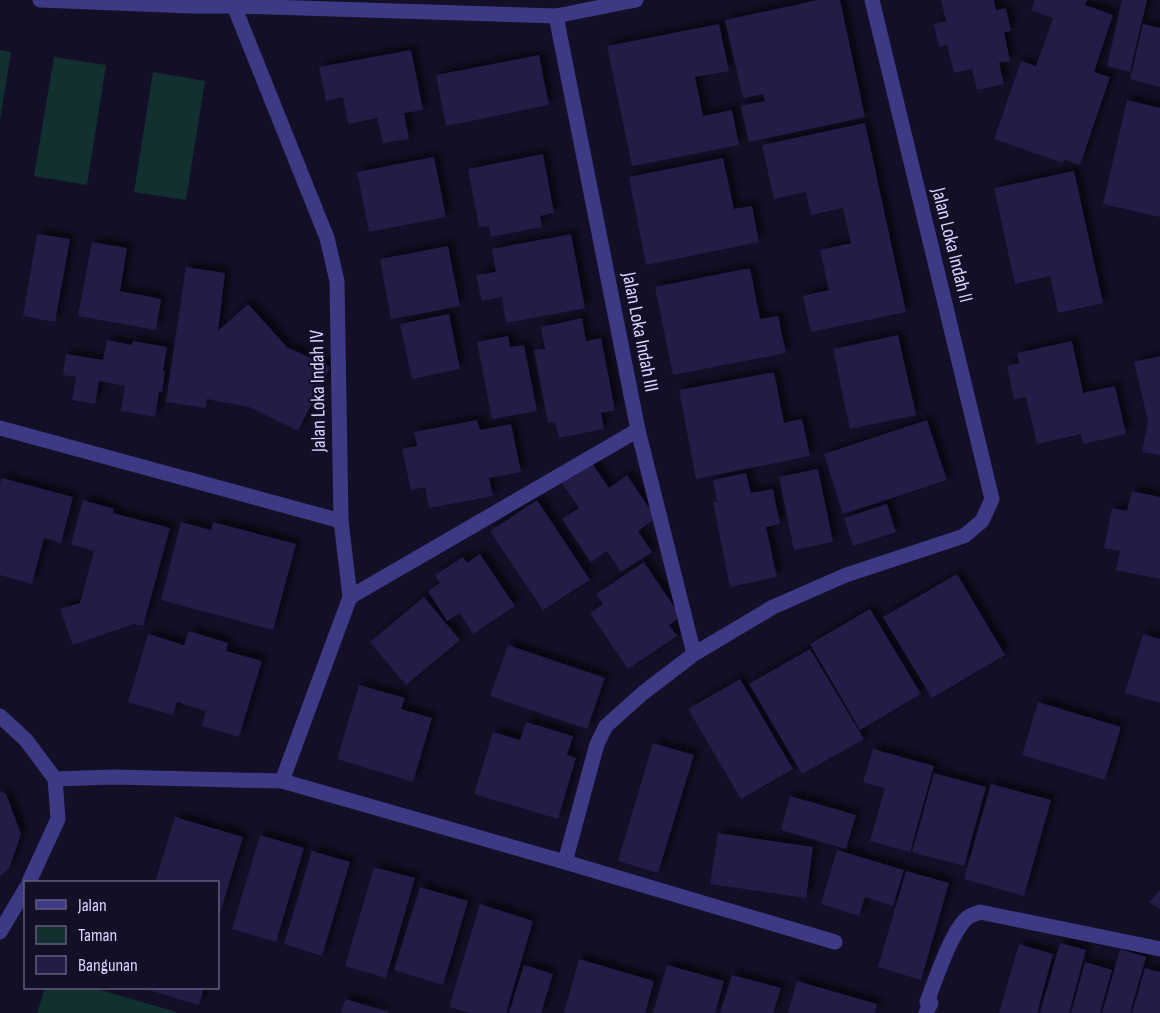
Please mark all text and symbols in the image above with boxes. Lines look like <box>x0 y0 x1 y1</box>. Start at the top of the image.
street label: Jalan Loka Indah II <box>926 184 978 305</box>
street label: Jalan Loka Indah III <box>616 269 663 394</box>
street label: Jalan Loka Indah IV <box>305 330 331 453</box>
legend <box>24 881 219 989</box>
text: Jalan <box>77 895 107 916</box>
text: Taman <box>78 925 117 946</box>
text: Bangunan <box>78 955 138 976</box>

